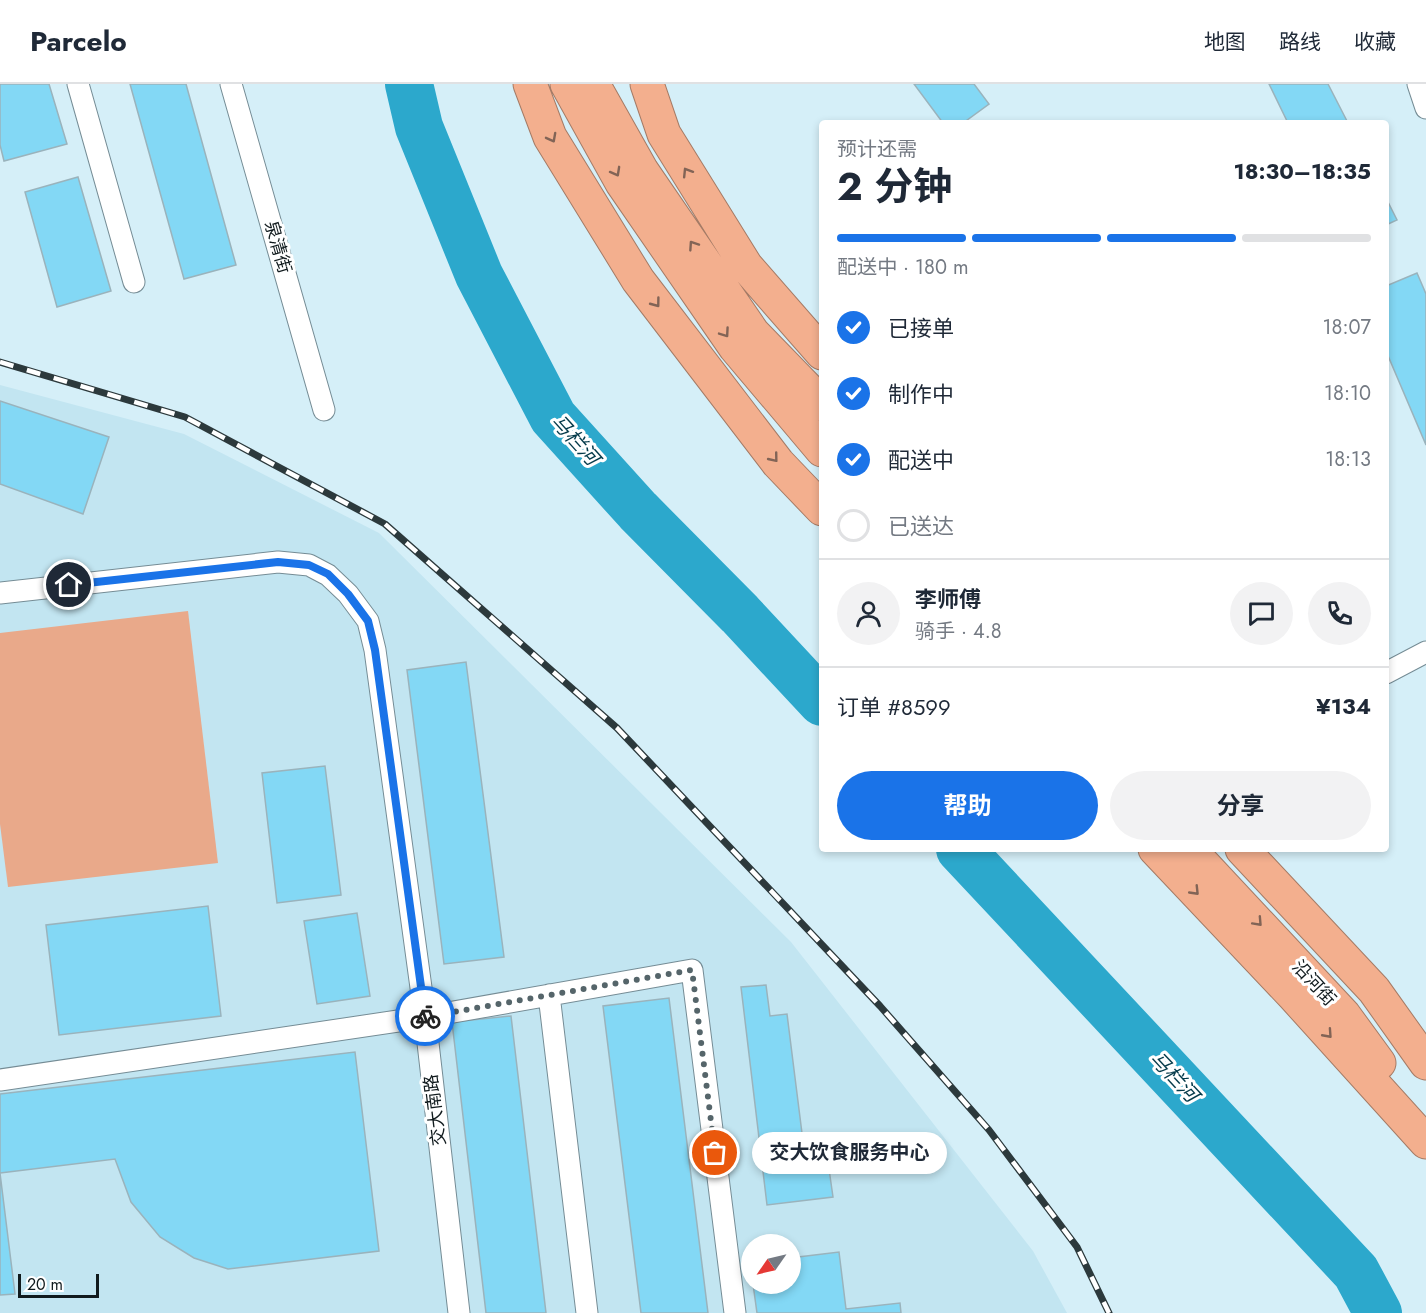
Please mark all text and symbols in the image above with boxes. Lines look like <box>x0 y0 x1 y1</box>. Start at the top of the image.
text: Parcelo <box>30 21 127 62</box>
text: 地图 <box>1204 27 1246 57</box>
text: 路线 <box>1279 27 1321 57</box>
text: 收藏 <box>1354 27 1396 57</box>
one-way arrow <box>544 132 556 143</box>
text: 预计还需 <box>837 135 917 164</box>
text: 18:30–18:35 <box>1234 155 1371 187</box>
text: 2 分钟 <box>837 158 952 215</box>
one-way arrow <box>609 166 620 176</box>
one-way arrow <box>683 168 695 178</box>
street label: 泉清街 <box>258 217 298 277</box>
one-way arrow <box>689 241 700 252</box>
text: 配送中 · 180 m <box>837 253 969 282</box>
one-way arrow <box>648 296 659 307</box>
icon: check <box>837 311 870 344</box>
text: 已接单 <box>888 312 954 344</box>
text: 18:07 <box>1323 313 1371 342</box>
one-way arrow <box>718 326 729 337</box>
icon: check <box>837 377 870 410</box>
text: 制作中 <box>888 378 954 410</box>
text: 18:10 <box>1324 379 1371 408</box>
water label: 马栏河 <box>544 408 609 475</box>
icon: check <box>837 443 870 476</box>
text: 配送中 <box>888 444 954 476</box>
text: 18:13 <box>1325 445 1371 474</box>
one-way arrow <box>767 451 778 462</box>
text: 已送达 <box>888 510 954 542</box>
pin <box>43 559 94 610</box>
icon: home <box>52 568 85 601</box>
button: person <box>837 582 900 645</box>
button: chat <box>1230 582 1293 645</box>
button: phone <box>1308 582 1371 645</box>
text: 李师傅 <box>915 583 981 615</box>
text: 骑手 · 4.8 <box>915 617 1002 646</box>
text: ¥134 <box>1316 690 1371 722</box>
text: 订单 #8599 <box>837 691 951 723</box>
button: 帮助 <box>837 771 1098 840</box>
button: 分享 <box>1110 771 1371 840</box>
one-way arrow <box>1188 885 1199 895</box>
one-way arrow <box>1251 916 1262 926</box>
street label: 沿河街 <box>1286 954 1342 1012</box>
courier <box>395 986 455 1046</box>
icon: bike <box>409 1000 442 1033</box>
one-way arrow <box>1321 1027 1332 1038</box>
water label: 马栏河 <box>1143 1045 1208 1112</box>
street label: 交大南路 <box>418 1073 452 1147</box>
pin <box>689 1127 740 1178</box>
callout: 交大饮食服务中心 <box>751 1132 946 1174</box>
icon: bag <box>698 1136 731 1169</box>
text: 交大饮食服务中心 <box>770 1138 930 1167</box>
north arrow <box>741 1234 801 1294</box>
map controls <box>741 1234 801 1294</box>
scale bar <box>18 1271 99 1298</box>
text: 20 m <box>27 1273 63 1296</box>

